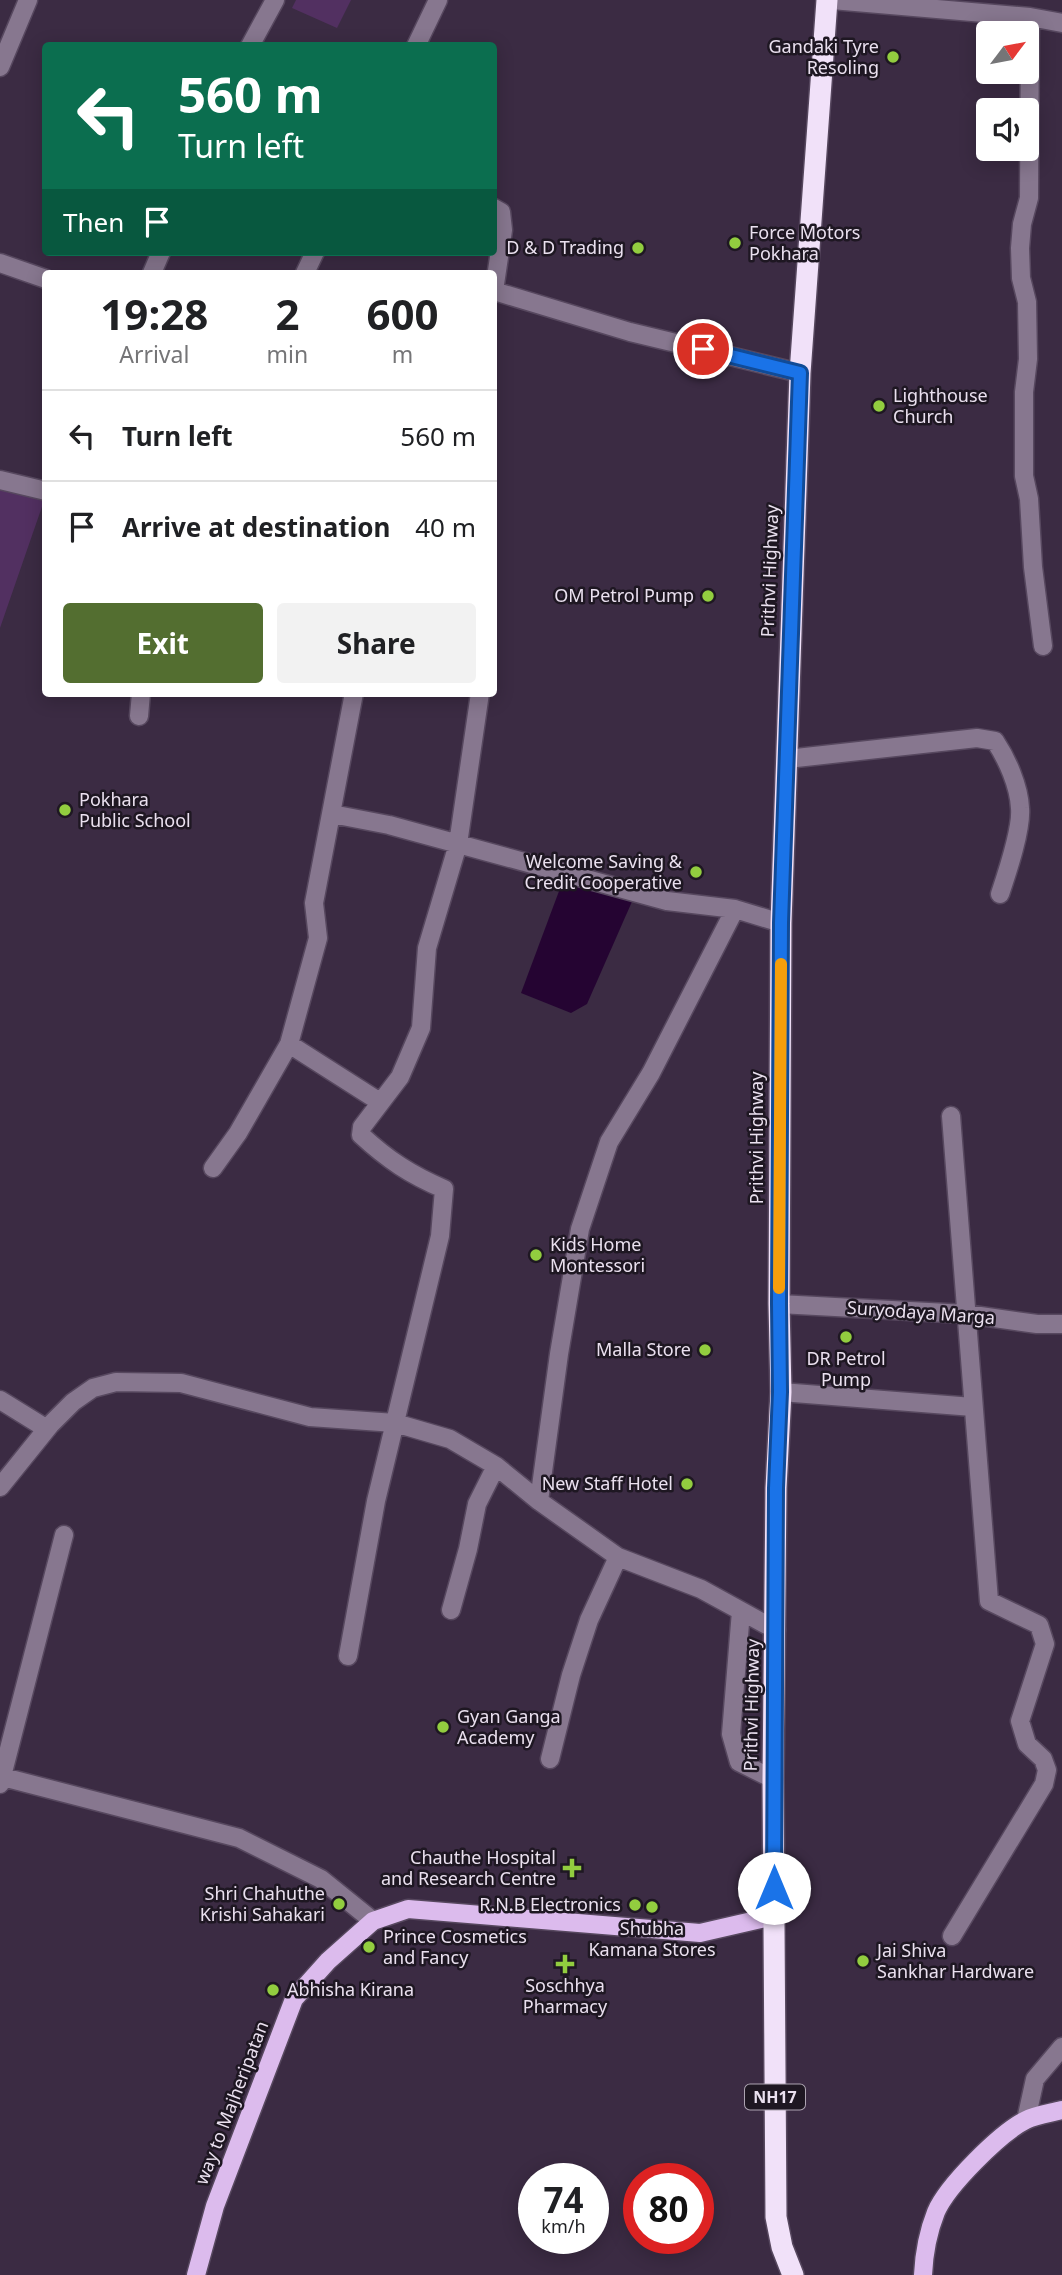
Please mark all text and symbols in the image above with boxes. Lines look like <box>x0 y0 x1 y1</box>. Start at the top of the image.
north arrow <box>976 21 1040 84</box>
map controls <box>976 21 1039 161</box>
place label: Gandaki Tyre Resoling <box>769 34 879 79</box>
marker: Gandaki Tyre Resoling <box>885 49 901 65</box>
text: 560 m <box>178 61 323 127</box>
icon: left <box>63 70 154 161</box>
button: sound <box>976 98 1039 161</box>
text: Turn left <box>178 124 304 167</box>
icon: arrive <box>138 203 176 241</box>
text: Then <box>63 204 124 240</box>
place label: Force Motors Pokhara <box>749 220 860 265</box>
place label: D & D Trading <box>506 235 624 259</box>
marker: Force Motors Pokhara <box>727 235 743 251</box>
marker: D & D Trading <box>630 240 646 256</box>
text: 19:28 <box>100 285 208 342</box>
text: 2 <box>275 285 299 342</box>
text: 600 <box>367 285 439 342</box>
pin <box>673 319 733 379</box>
icon: arrive <box>684 330 722 368</box>
text: Arrival <box>119 338 189 370</box>
text: min <box>267 338 308 370</box>
text: m <box>392 338 413 370</box>
place label: Lighthouse Church <box>893 383 988 428</box>
marker: Lighthouse Church <box>871 398 887 414</box>
icon: left <box>63 417 101 455</box>
text: Turn left <box>122 418 233 454</box>
text: 560 m <box>400 418 476 454</box>
street label: Prithvi Highway <box>755 503 783 638</box>
icon: arrive <box>63 508 101 546</box>
text: Arrive at destination <box>122 509 391 545</box>
text: 40 m <box>415 509 476 545</box>
place label: OM Petrol Pump <box>554 583 694 607</box>
marker: OM Petrol Pump <box>700 588 716 604</box>
button: Exit <box>63 603 263 683</box>
button: Share <box>277 603 476 683</box>
place label: Pokhara Public School <box>79 787 191 832</box>
marker: Pokhara Public School <box>57 802 73 818</box>
place label: Welcome Saving & Credit Cooperative <box>525 849 683 894</box>
marker: Welcome Saving & Credit Cooperative <box>688 864 704 880</box>
street label: Prithvi Highway <box>744 1071 768 1204</box>
place label: Kids Home Montessori <box>550 1232 645 1277</box>
marker: Kids Home Montessori <box>528 1247 544 1263</box>
street label: Suryodaya Marga <box>846 1295 996 1329</box>
marker: DR Petrol Pump <box>838 1329 854 1345</box>
place label: Malla Store <box>596 1337 691 1361</box>
marker: Malla Store <box>697 1342 713 1358</box>
place label: DR Petrol Pump <box>806 1346 886 1391</box>
place label: New Staff Hotel <box>542 1471 673 1495</box>
marker: New Staff Hotel <box>679 1476 695 1492</box>
street label: Prithvi Highway <box>738 1638 764 1772</box>
place label: Gyan Ganga Academy <box>457 1704 561 1749</box>
marker: Gyan Ganga Academy <box>435 1719 451 1735</box>
place label: Chauthe Hospital and Research Centre <box>381 1845 556 1890</box>
position arrow <box>737 1851 811 1925</box>
marker: Chauthe Hospital and Research Centre <box>562 1858 582 1878</box>
place label: Shri Chahuthe Krishi Sahakari <box>200 1881 325 1926</box>
place label: R.N.B Electronics <box>479 1892 621 1916</box>
marker: Shri Chahuthe Krishi Sahakari <box>331 1896 347 1912</box>
marker: R.N.B Electronics <box>627 1897 643 1913</box>
marker: Shubha Kamana Stores <box>644 1899 660 1915</box>
place label: Shubha Kamana Stores <box>588 1916 716 1961</box>
place label: Prince Cosmetics and Fancy <box>383 1924 527 1969</box>
place label: Jai Shiva Sankhar Hardware <box>875 1938 1034 1983</box>
marker: Prince Cosmetics and Fancy <box>361 1939 377 1955</box>
marker: Jai Shiva Sankhar Hardware <box>855 1953 871 1969</box>
marker: Soschhya Pharmacy <box>557 1956 573 1972</box>
place label: Soschhya Pharmacy <box>523 1973 608 2018</box>
place label: Abhisha Kirana <box>287 1977 414 2001</box>
marker: Abhisha Kirana <box>265 1982 281 1998</box>
street label: way to Majheripatan <box>189 2017 273 2188</box>
road number: NH17 <box>745 2084 805 2110</box>
speed limit sign: 80 <box>623 2163 714 2254</box>
text: 74 <box>543 2176 584 2223</box>
text: km/h <box>541 2214 586 2238</box>

